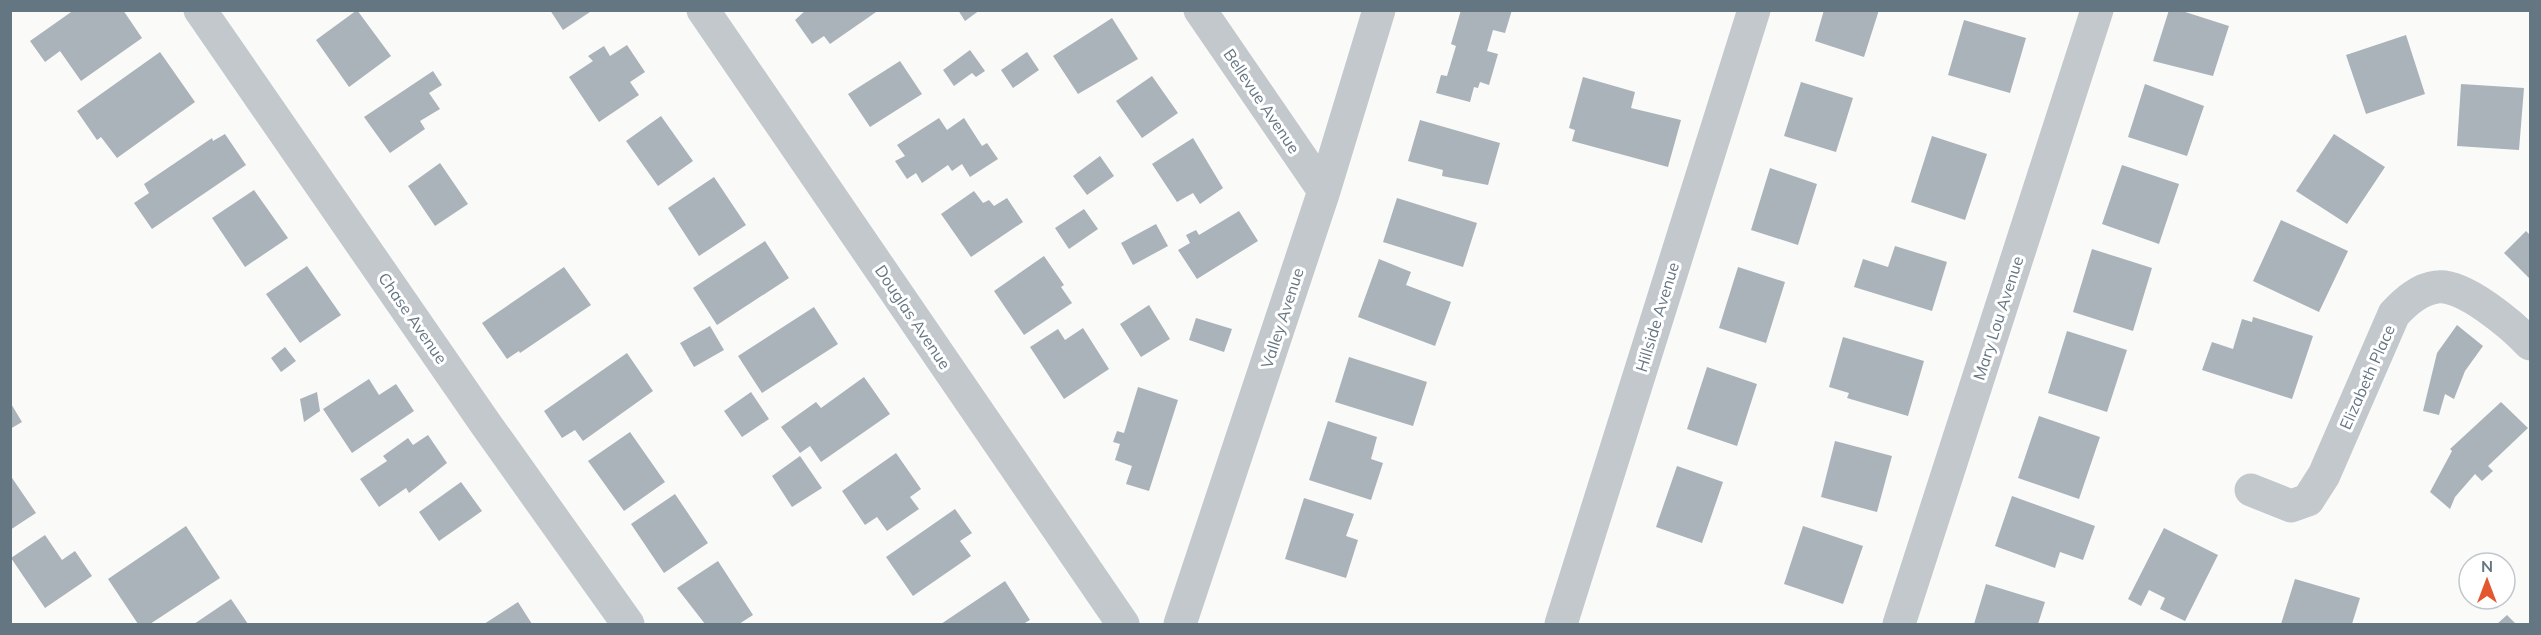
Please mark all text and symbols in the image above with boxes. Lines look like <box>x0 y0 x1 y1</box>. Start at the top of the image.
street label: Bellevue Avenue <box>1220 45 1304 157</box>
street label: Mary Lou Avenue <box>1969 253 2027 383</box>
street label: Hillside Avenue <box>1631 260 1683 374</box>
street label: Douglas Avenue <box>871 261 955 373</box>
street label: Valley Avenue <box>1256 265 1308 371</box>
street label: Chase Avenue <box>374 269 452 367</box>
street label: Elizabeth Place <box>2335 322 2399 432</box>
north arrow <box>2457 551 2517 611</box>
text: N <box>2481 556 2493 576</box>

